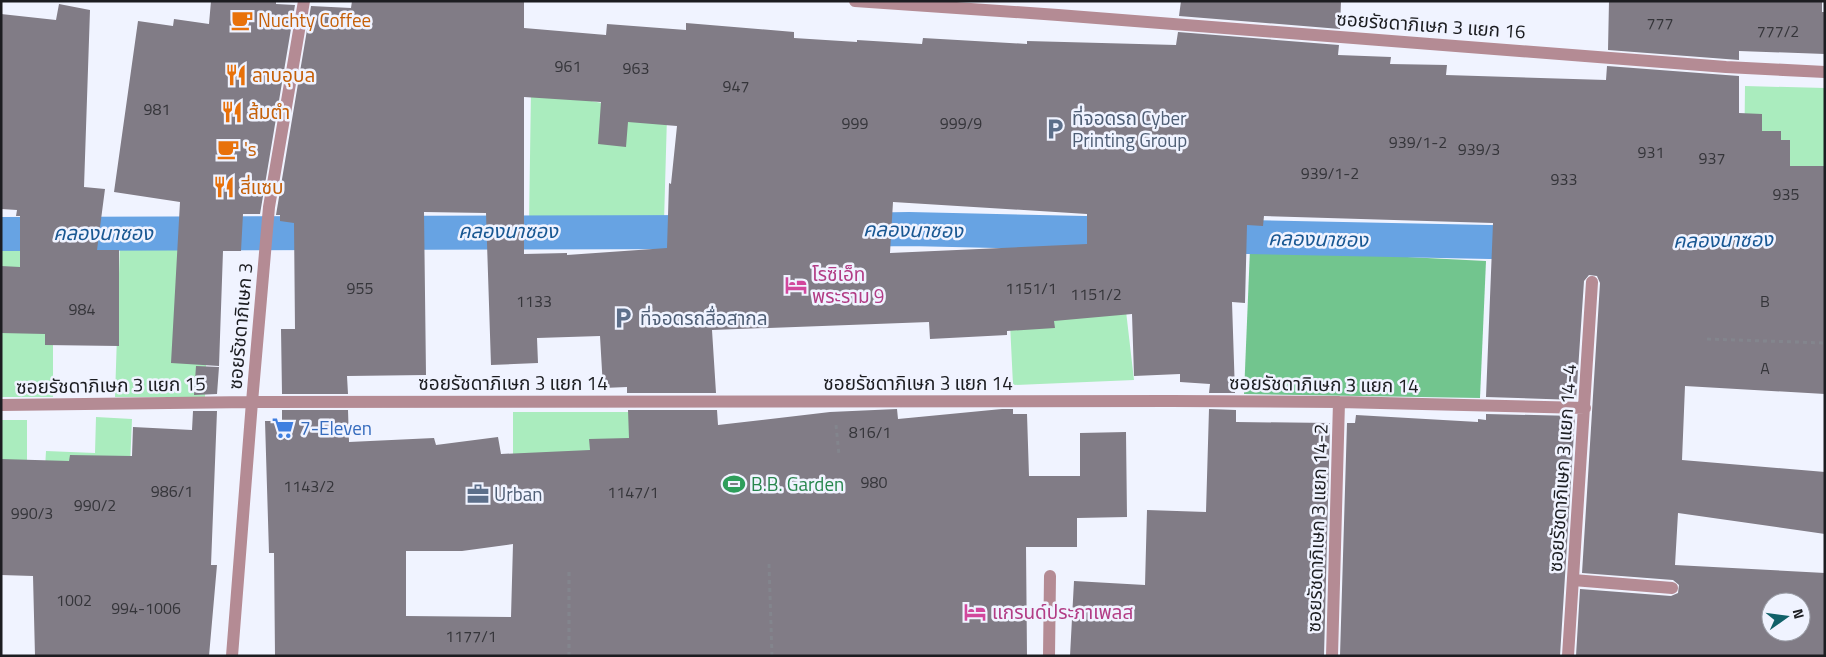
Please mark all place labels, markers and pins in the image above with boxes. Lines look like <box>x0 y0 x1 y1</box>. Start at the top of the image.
place label: Nuchty Coffee <box>258 5 371 34</box>
cafe icon: Nuchty Coffee <box>229 7 255 33</box>
place label: ลาบอุบล <box>252 60 315 89</box>
restaurant icon: ลาบอุบล <box>223 62 249 88</box>
place label: ส้มตำ <box>248 97 290 126</box>
restaurant icon: ส้มตำ <box>219 99 245 125</box>
place label: ที่จอดรถ Cyber Printing Group <box>1072 103 1187 154</box>
parking icon: ที่จอดรถ Cyber Printing Group <box>1042 116 1068 142</box>
place label: 's <box>244 134 257 163</box>
cafe icon: 's <box>215 136 241 162</box>
place label: สี่แซบ <box>240 172 283 201</box>
restaurant icon: สี่แซบ <box>211 174 237 200</box>
place label: โรซิเอ็ท พระราม 9 <box>812 259 884 310</box>
hotel icon: โรซิเอ็ท พระราม 9 <box>783 272 809 298</box>
place label: ที่จอดรถสื่อสากล <box>640 303 768 332</box>
parking icon: ที่จอดรถสื่อสากล <box>610 305 636 331</box>
place label: 7-Eleven <box>300 413 372 442</box>
supermarket icon: 7-Eleven <box>270 415 296 441</box>
place label: B.B. Garden <box>751 469 844 498</box>
sports icon: B.B. Garden <box>721 471 747 497</box>
place label: Urban <box>494 479 543 508</box>
office icon: Urban <box>465 481 491 507</box>
place label: แกรนด์ประภาเพลส <box>992 597 1133 626</box>
hotel icon: แกรนด์ประภาเพลส <box>962 599 988 625</box>

